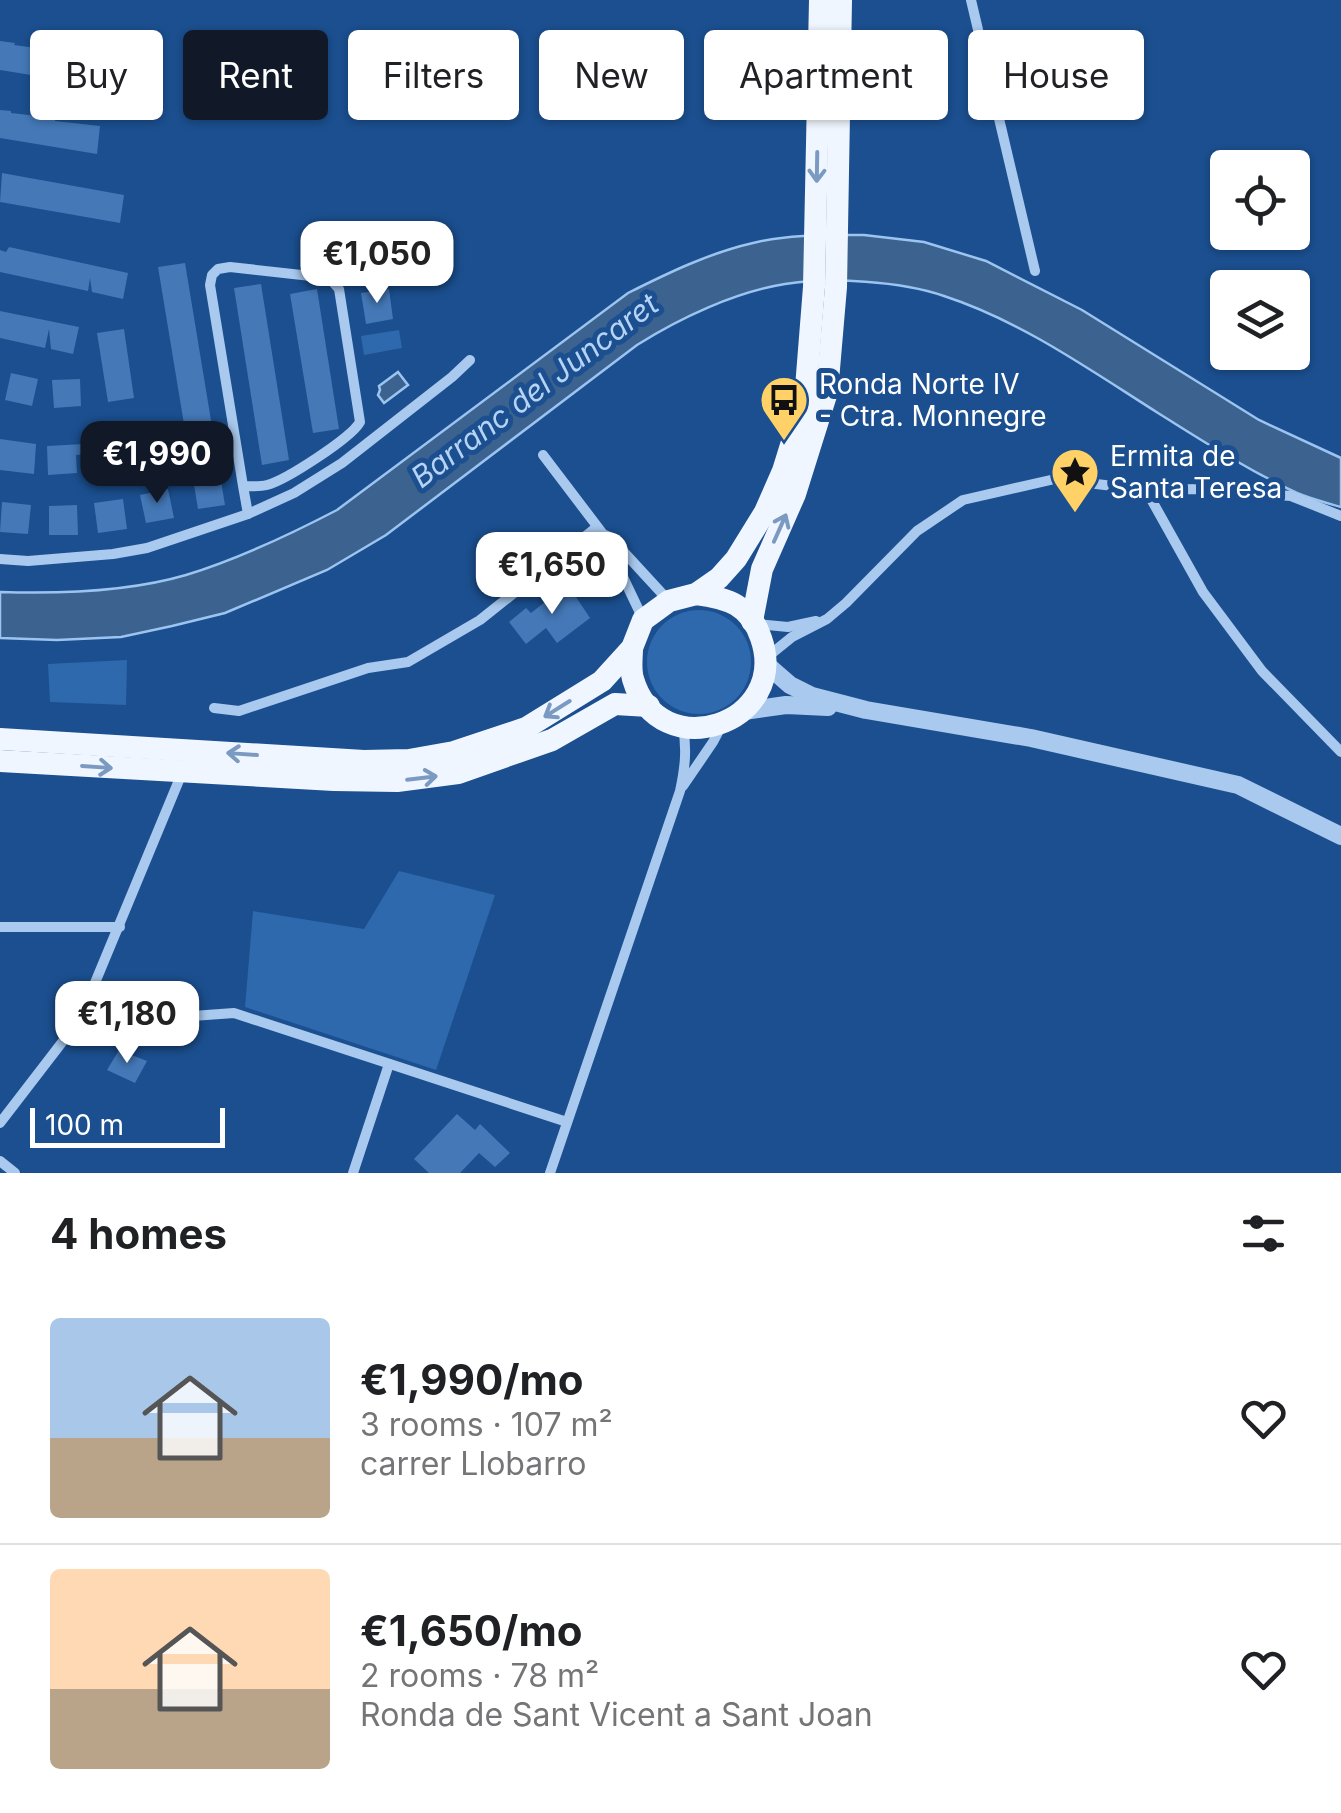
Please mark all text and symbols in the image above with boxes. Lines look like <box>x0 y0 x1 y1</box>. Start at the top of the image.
chip: Buy <box>30 30 163 120</box>
chip: Rent <box>183 30 328 120</box>
chip: Filters <box>348 30 519 120</box>
chip: New <box>539 30 684 120</box>
chip: Apartment <box>704 30 948 120</box>
chip: House <box>968 30 1144 120</box>
map controls <box>1210 150 1310 370</box>
button: locate <box>1210 150 1310 250</box>
one-way arrow <box>807 151 826 183</box>
pin: €1,050 <box>296 221 458 306</box>
text: €1,050 <box>322 234 432 273</box>
button: layers <box>1210 270 1310 370</box>
water label: Barranc del Juncaret <box>404 285 666 495</box>
place label: Ronda Norte IV - Ctra. Monnegre <box>819 367 1047 433</box>
bus stop icon: Ronda Norte IV - Ctra. Monnegre <box>758 374 810 442</box>
pin: €1,990 <box>76 421 238 506</box>
text: €1,990 <box>102 434 212 473</box>
place label: Ermita de Santa Teresa <box>1110 439 1282 505</box>
place icon: Ermita de Santa Teresa <box>1049 446 1101 514</box>
one-way arrow <box>772 513 790 544</box>
pin: €1,650 <box>471 532 633 617</box>
text: €1,650 <box>498 545 606 584</box>
one-way arrow <box>543 699 572 719</box>
one-way arrow <box>227 744 259 763</box>
one-way arrow <box>81 758 113 777</box>
one-way arrow <box>405 768 437 787</box>
pin: €1,180 <box>46 981 208 1066</box>
text: €1,180 <box>77 994 177 1033</box>
scale bar <box>30 1103 225 1148</box>
text: 100 m <box>45 1108 124 1142</box>
icon: filters <box>1236 1206 1291 1261</box>
text: 4 homes <box>50 1208 227 1259</box>
text: €1,990/mo <box>360 1354 584 1405</box>
icon: home <box>130 1358 250 1478</box>
icon: heart <box>1236 1391 1291 1446</box>
text: 3 rooms · 107 m² <box>360 1405 613 1444</box>
text: carrer Llobarro <box>360 1444 586 1483</box>
text: €1,650/mo <box>360 1605 583 1656</box>
icon: home <box>130 1609 250 1729</box>
icon: heart <box>1236 1642 1291 1697</box>
text: 2 rooms · 78 m² <box>360 1656 599 1695</box>
text: Ronda de Sant Vicent a Sant Joan <box>360 1695 873 1734</box>

